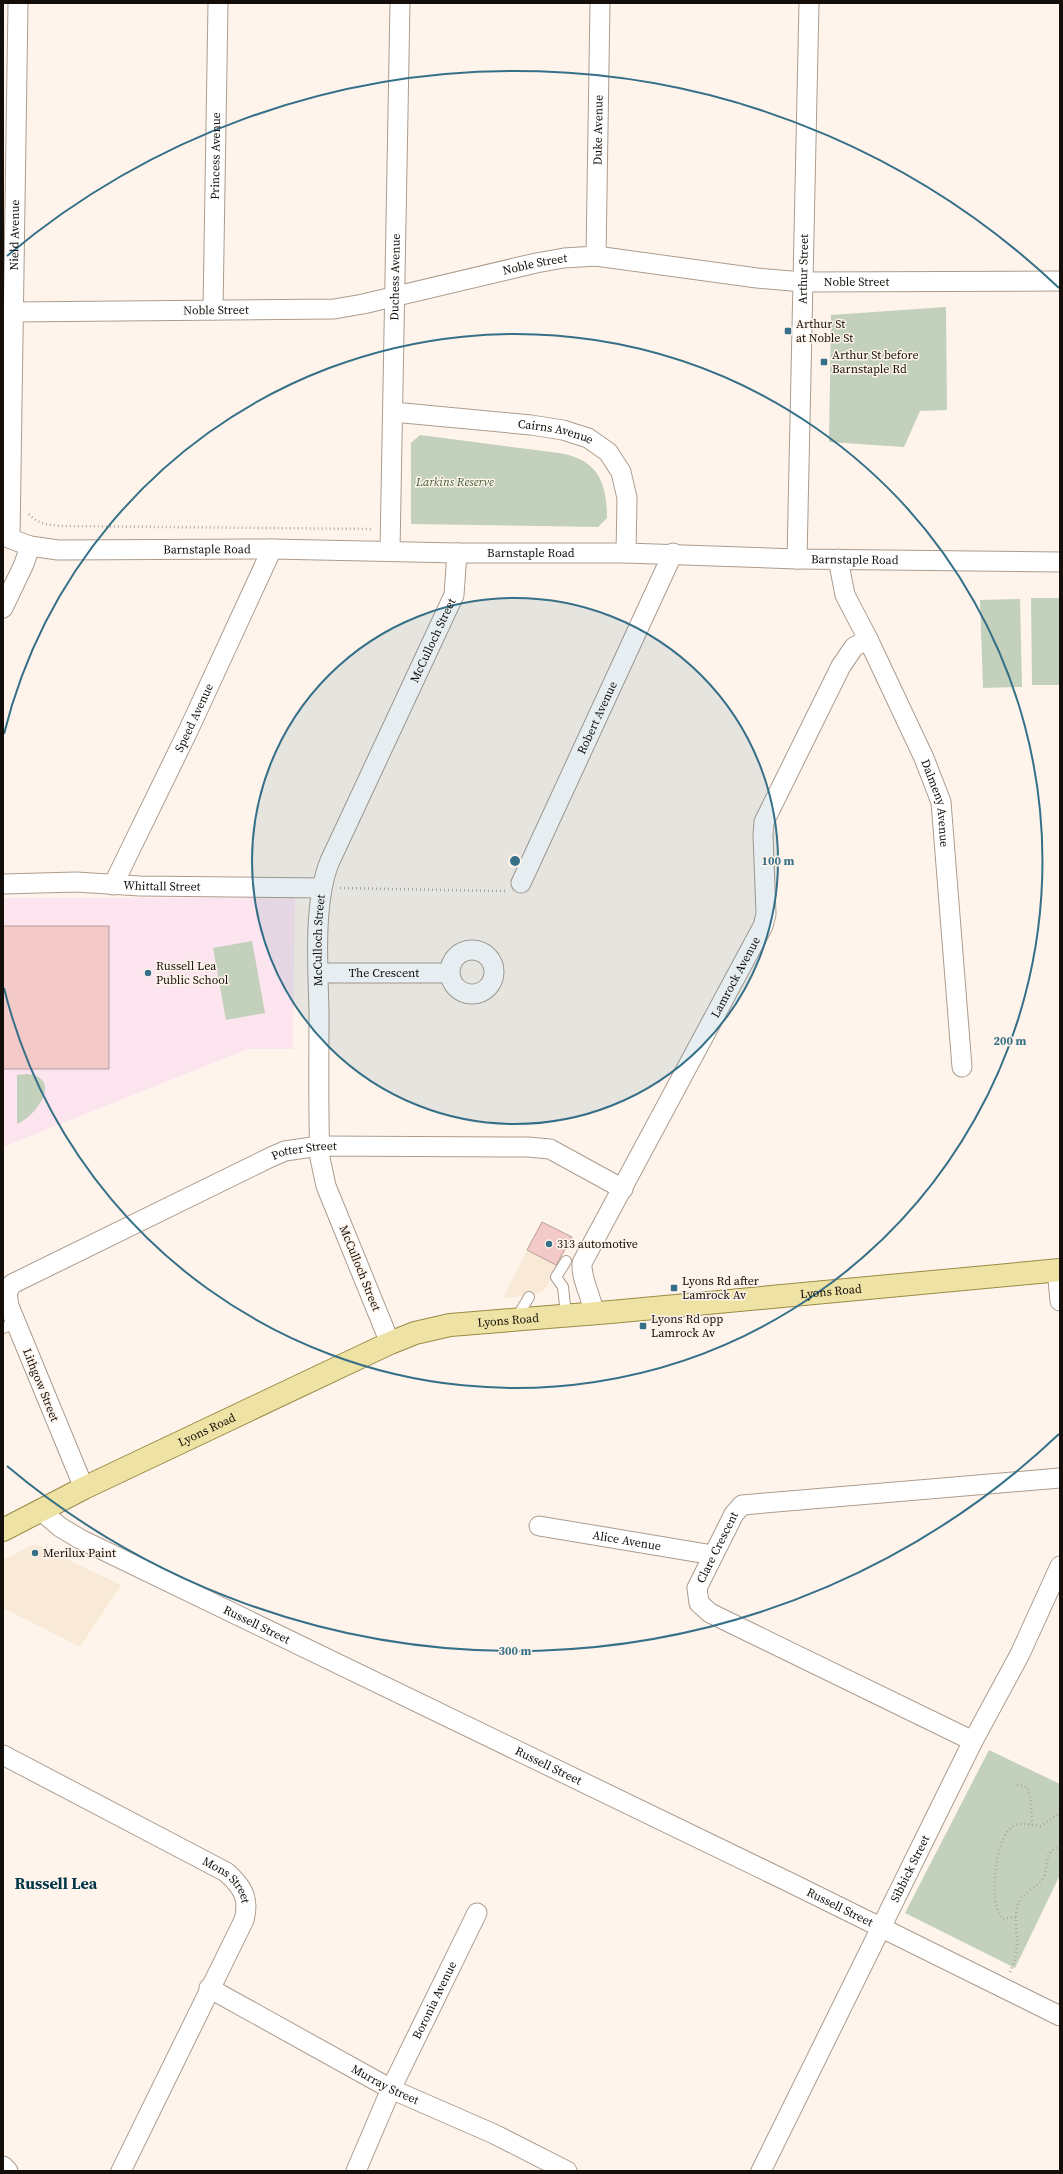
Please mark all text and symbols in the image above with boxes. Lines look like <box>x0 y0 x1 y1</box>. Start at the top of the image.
street label: Duke Avenue <box>589 95 607 165</box>
street label: Princess Avenue <box>207 112 224 200</box>
street label: Nield Avenue <box>6 199 23 271</box>
street label: Duchess Avenue <box>386 233 404 321</box>
street label: Arthur Street <box>795 234 812 304</box>
street label: Noble Street <box>501 250 568 279</box>
street label: Noble Street <box>824 274 889 290</box>
street label: Noble Street <box>183 302 249 318</box>
place label: Arthur St at Noble St <box>796 316 853 346</box>
marker: Arthur St at Noble St <box>783 326 793 336</box>
place label: Arthur St before Barnstaple Rd <box>832 347 919 377</box>
marker: Arthur St before Barnstaple Rd <box>819 357 829 367</box>
street label: Cairns Avenue <box>517 416 597 448</box>
park label: Larkins Reserve <box>415 474 494 490</box>
street label: Barnstaple Road <box>163 541 251 558</box>
street label: Barnstaple Road <box>487 545 575 561</box>
street label: Barnstaple Road <box>811 551 899 568</box>
street label: McCulloch Street <box>406 595 459 685</box>
street label: Robert Avenue <box>573 679 621 757</box>
street label: Speed Avenue <box>171 681 217 755</box>
street label: Dalmeny Avenue <box>917 757 953 848</box>
text: 100 m <box>762 853 795 869</box>
centre of rings <box>508 854 522 868</box>
street label: Whittall Street <box>123 877 201 895</box>
street label: McCulloch Street <box>310 893 329 986</box>
street label: Lamrock Avenue <box>707 934 764 1021</box>
place label: Russell Lea Public School <box>156 958 229 988</box>
street label: The Crescent <box>349 965 419 981</box>
marker: Russell Lea Public School <box>143 968 153 978</box>
text: 200 m <box>994 1033 1027 1049</box>
street label: Potter Street <box>269 1138 337 1164</box>
street label: McCulloch Street <box>335 1223 385 1313</box>
place label: 313 automotive <box>557 1236 638 1252</box>
marker: 313 automotive <box>544 1239 554 1249</box>
place label: Lyons Rd after Lamrock Av <box>682 1273 759 1303</box>
street label: Lyons Road <box>799 1281 863 1302</box>
marker: Lyons Rd after Lamrock Av <box>669 1283 679 1293</box>
street label: Lyons Road <box>477 1310 540 1331</box>
place label: Lyons Rd opp Lamrock Av <box>651 1311 723 1341</box>
marker: Lyons Rd opp Lamrock Av <box>638 1321 648 1331</box>
street label: Lithgow Street <box>19 1346 63 1424</box>
street label: Lyons Road <box>175 1409 238 1450</box>
street label: Clare Crescent <box>693 1509 742 1586</box>
street label: Alice Avenue <box>591 1527 662 1554</box>
place label: Merilux Paint <box>43 1545 116 1561</box>
marker: Merilux Paint <box>30 1548 40 1558</box>
street label: Russell Street <box>221 1602 293 1648</box>
text: 300 m <box>499 1643 532 1659</box>
street label: Russell Street <box>513 1743 585 1789</box>
street label: Sibbick Street <box>887 1832 933 1905</box>
street label: Mons Street <box>200 1853 254 1904</box>
district label: Russell Lea <box>15 1872 98 1894</box>
street label: Russell Street <box>804 1884 876 1930</box>
street label: Boronia Avenue <box>409 1959 460 2042</box>
street label: Murray Street <box>349 2061 421 2108</box>

